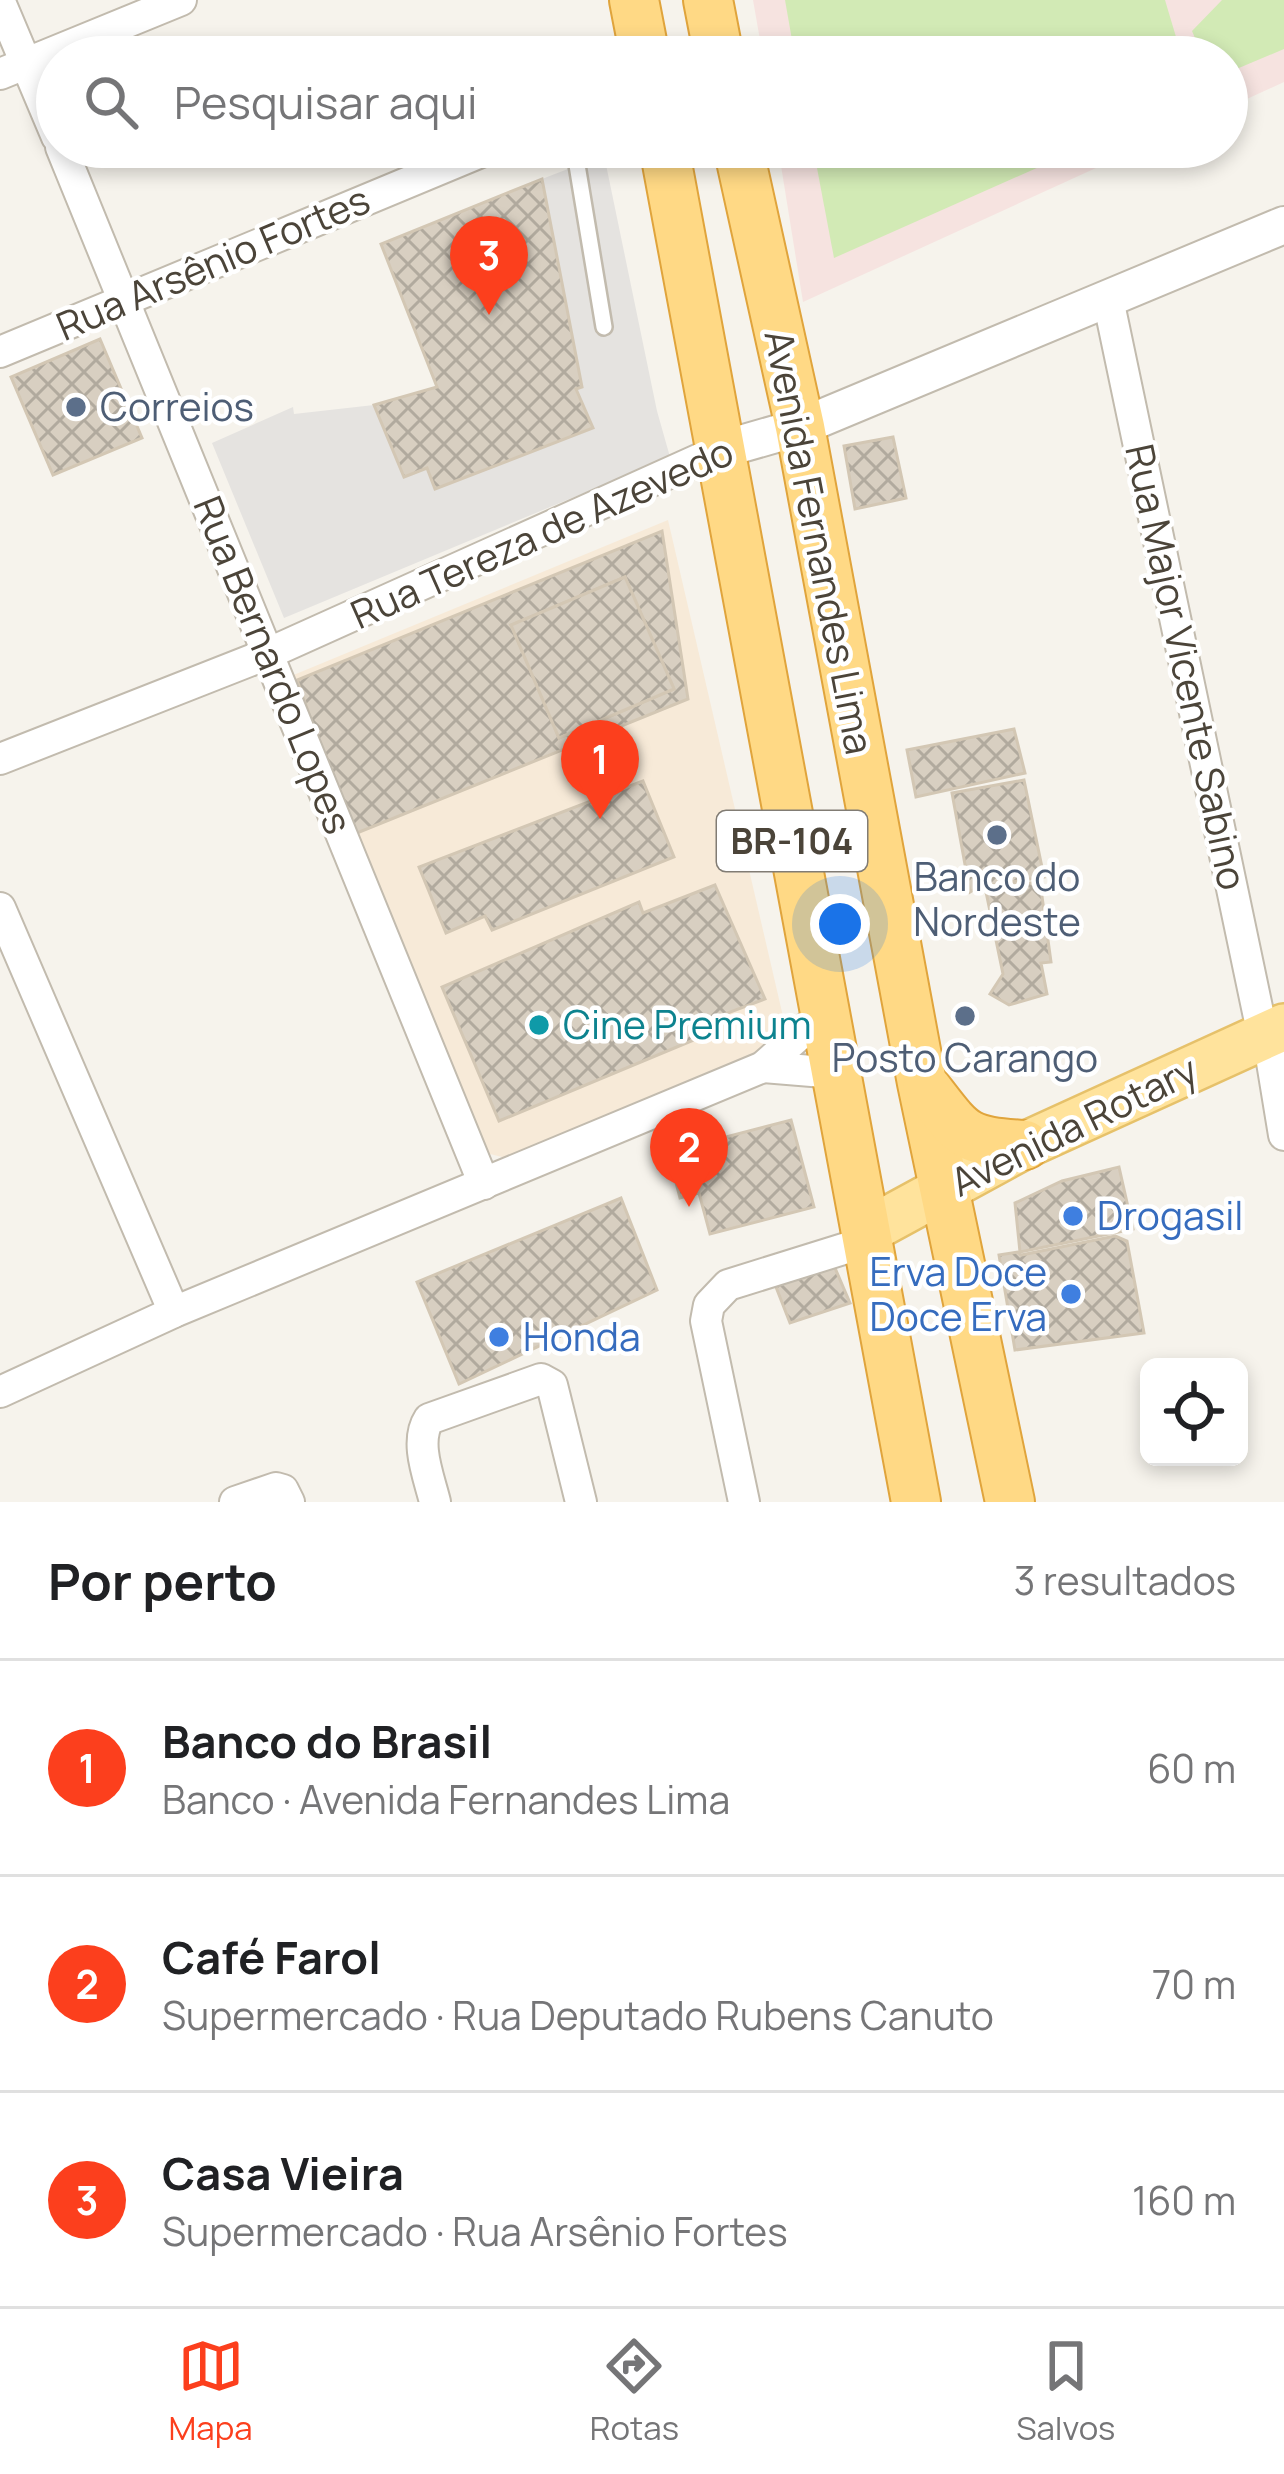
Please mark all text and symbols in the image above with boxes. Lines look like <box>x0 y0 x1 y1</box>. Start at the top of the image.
search box <box>36 36 1248 168</box>
icon: search <box>78 69 144 135</box>
text: Pesquisar aqui <box>174 71 478 133</box>
street label: Rua Arsênio Fortes <box>48 172 377 352</box>
pin: 3 <box>450 216 528 315</box>
street label: Avenida Fernandes Lima <box>752 325 888 758</box>
place label: Correios <box>100 379 254 433</box>
marker: Correios <box>63 394 89 420</box>
street label: Rua Tereza de Azevedo <box>342 423 741 641</box>
street label: Rua Major Vicente Sabino <box>1113 439 1261 894</box>
street label: Rua Bernardo Lopes <box>182 488 366 842</box>
pin: 1 <box>561 720 639 819</box>
road number: BR-104 <box>717 811 867 871</box>
marker: Banco do Nordeste <box>984 822 1010 848</box>
place label: Banco do Nordeste <box>913 849 1081 948</box>
your location <box>810 894 870 954</box>
place label: Cine Premium <box>563 997 812 1051</box>
marker: Posto Carango <box>952 1003 978 1029</box>
marker: Cine Premium <box>526 1012 552 1038</box>
place label: Posto Carango <box>832 1030 1098 1084</box>
street label: Avenida Rotary <box>941 1042 1206 1208</box>
pin: 2 <box>650 1108 728 1207</box>
place label: Drogasil <box>1097 1188 1243 1242</box>
marker: Drogasil <box>1060 1203 1086 1229</box>
place label: Erva Doce Doce Erva <box>870 1244 1047 1343</box>
marker: Erva Doce Doce Erva <box>1058 1281 1084 1307</box>
place label: Honda <box>523 1309 641 1363</box>
marker: Honda <box>486 1324 512 1350</box>
map controls <box>1140 1358 1248 1466</box>
button: locate <box>1140 1358 1248 1466</box>
text: Por perto <box>48 1546 277 1615</box>
text: 3 resultados <box>1014 1553 1236 1607</box>
text: Banco do Brasil <box>162 1710 492 1772</box>
text: 1 <box>78 1741 96 1795</box>
text: 60 m <box>1147 1741 1236 1795</box>
text: Banco · Avenida Fernandes Lima <box>162 1772 730 1826</box>
text: Café Farol <box>162 1926 381 1988</box>
text: 2 <box>75 1957 99 2011</box>
text: 70 m <box>1152 1957 1236 2011</box>
text: Supermercado · Rua Deputado Rubens Canuto <box>162 1988 994 2042</box>
text: Casa Vieira <box>162 2142 404 2204</box>
text: 3 <box>76 2173 98 2227</box>
text: 160 m <box>1132 2173 1236 2227</box>
text: Supermercado · Rua Arsênio Fortes <box>162 2204 788 2258</box>
tab: Mapa <box>169 2333 253 2450</box>
tab: Rotas <box>590 2333 679 2450</box>
tab: Salvos <box>1016 2333 1115 2450</box>

